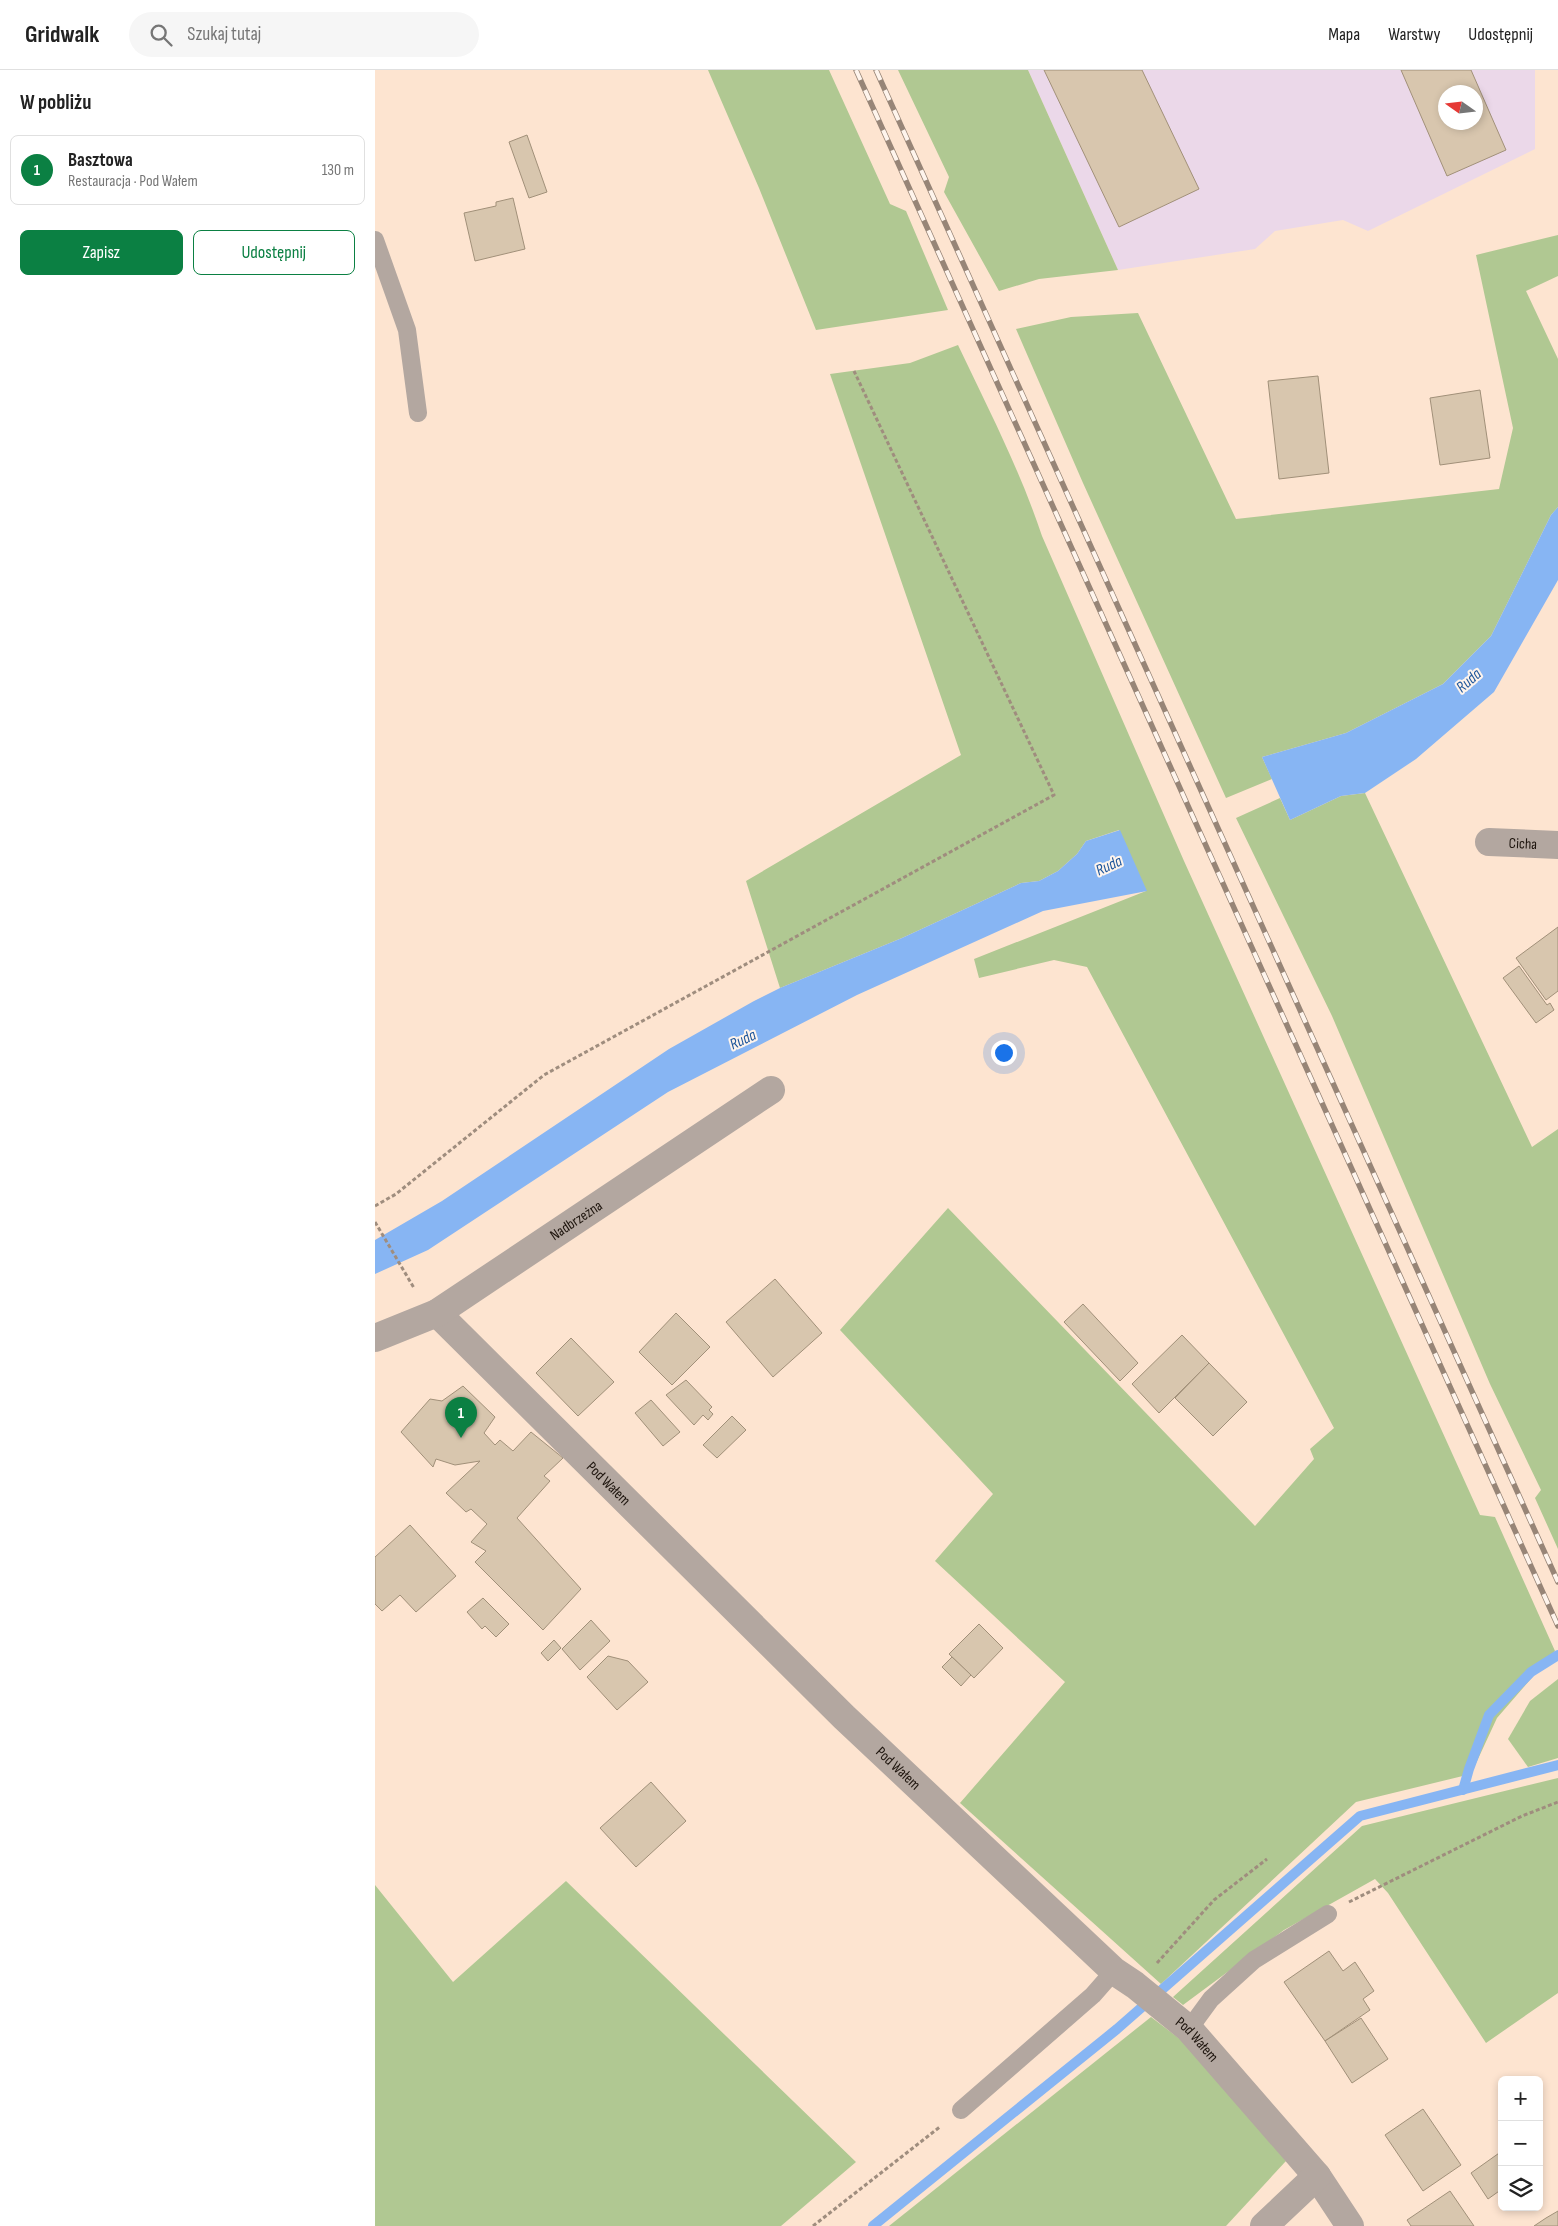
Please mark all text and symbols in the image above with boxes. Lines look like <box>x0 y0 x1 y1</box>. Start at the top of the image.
search box <box>129 12 479 57</box>
text: Gridwalk <box>25 20 99 49</box>
icon: search <box>147 21 175 49</box>
text: Szukaj tutaj <box>187 23 261 46</box>
text: Mapa <box>1328 24 1360 45</box>
text: Warstwy <box>1388 24 1440 45</box>
text: Udostępnij <box>1468 24 1533 45</box>
north arrow <box>1438 85 1483 130</box>
text: W pobliżu <box>20 90 91 115</box>
text: Basztowa <box>68 149 133 172</box>
text: 1 <box>34 161 40 180</box>
text: 130 m <box>322 161 354 180</box>
text: Restauracja · Pod Wałem <box>68 172 198 191</box>
button: Zapisz <box>20 230 183 275</box>
button: Udostępnij <box>193 230 355 275</box>
water label: Ruda <box>1453 665 1486 697</box>
street label: Cicha <box>1508 833 1538 854</box>
water label: Ruda <box>1093 852 1126 880</box>
water label: Ruda <box>727 1026 760 1054</box>
your location <box>991 1040 1017 1066</box>
street label: Nadbrzeżna <box>546 1196 606 1244</box>
pin: 1 <box>445 1397 477 1438</box>
street label: Pod Wałem <box>583 1457 635 1510</box>
street label: Pod Wałem <box>872 1742 925 1794</box>
street label: Pod Wałem <box>1172 2012 1223 2066</box>
map controls <box>1498 2076 1543 2211</box>
button: + <box>1498 2076 1543 2121</box>
button: − <box>1498 2121 1543 2166</box>
button: layers <box>1498 2166 1543 2211</box>

